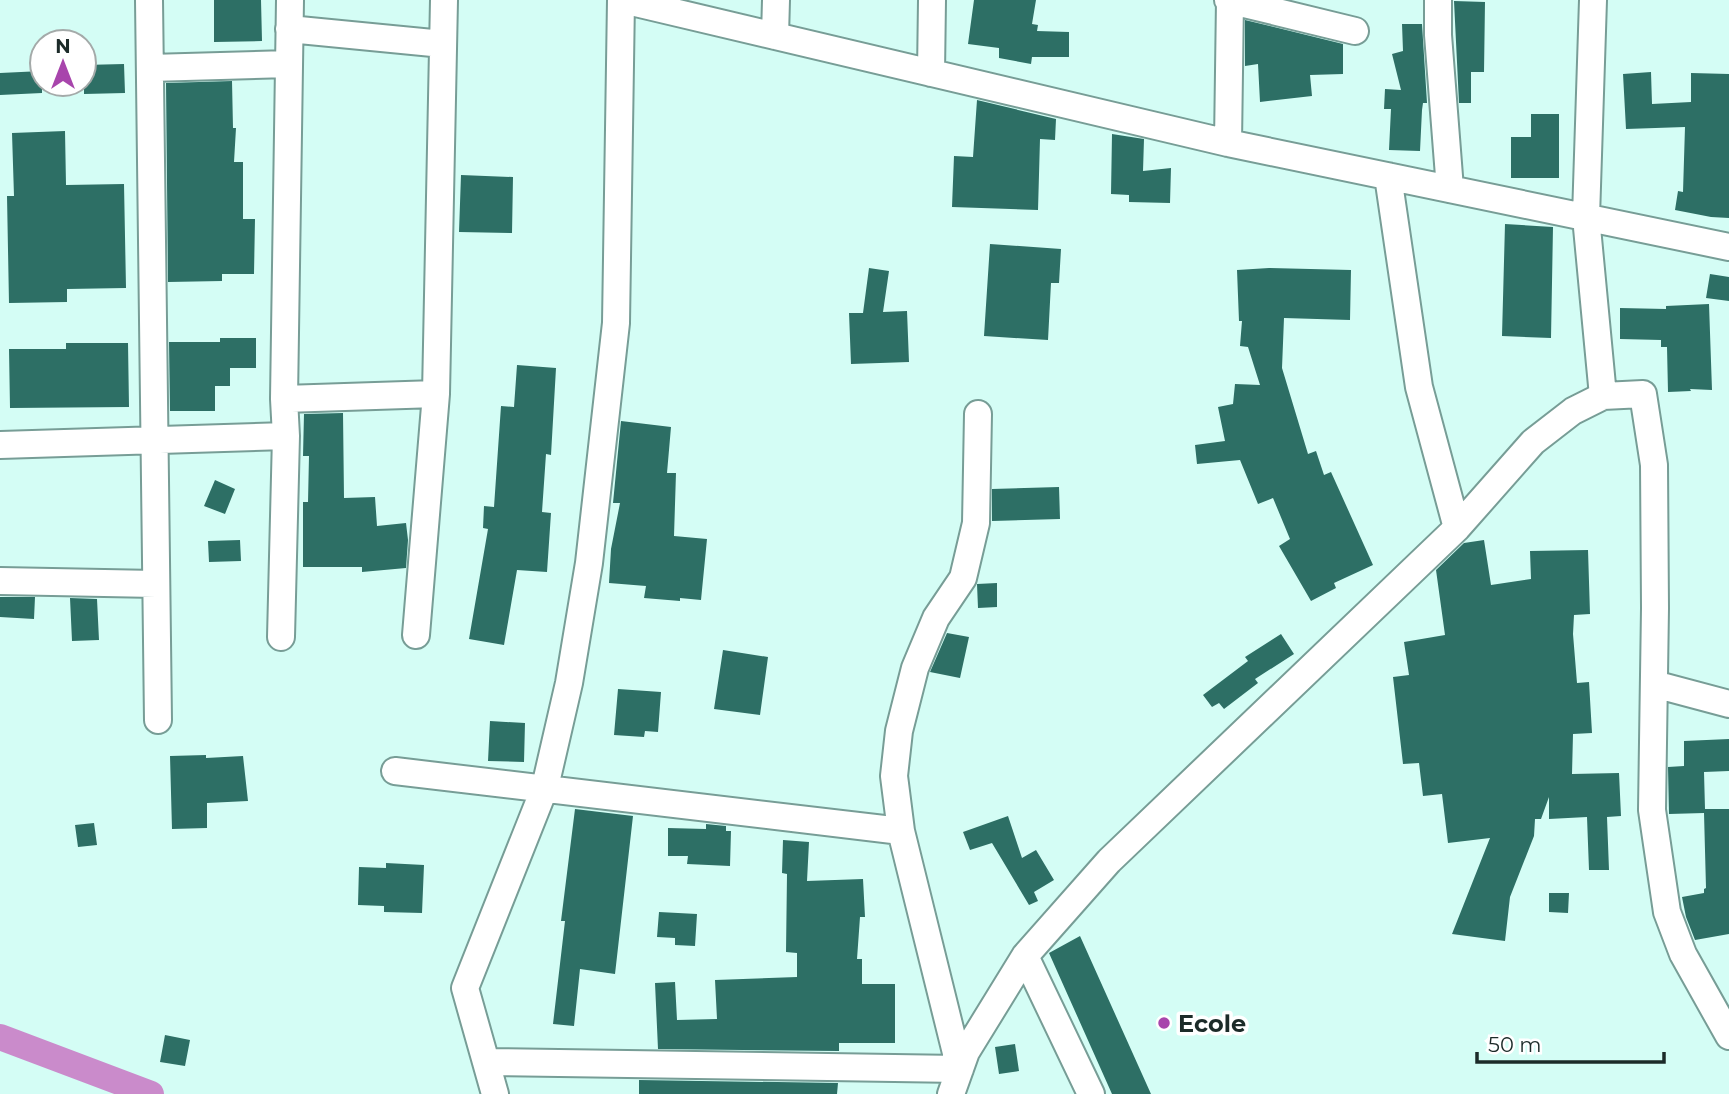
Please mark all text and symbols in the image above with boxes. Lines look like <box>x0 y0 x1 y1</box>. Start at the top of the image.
north arrow <box>28 28 98 98</box>
text: N <box>55 35 71 58</box>
place label: Ecole <box>1178 1009 1246 1038</box>
marker: Ecole <box>1156 1015 1172 1031</box>
scale bar <box>1477 1020 1664 1064</box>
text: 50 m <box>1488 1032 1542 1057</box>

